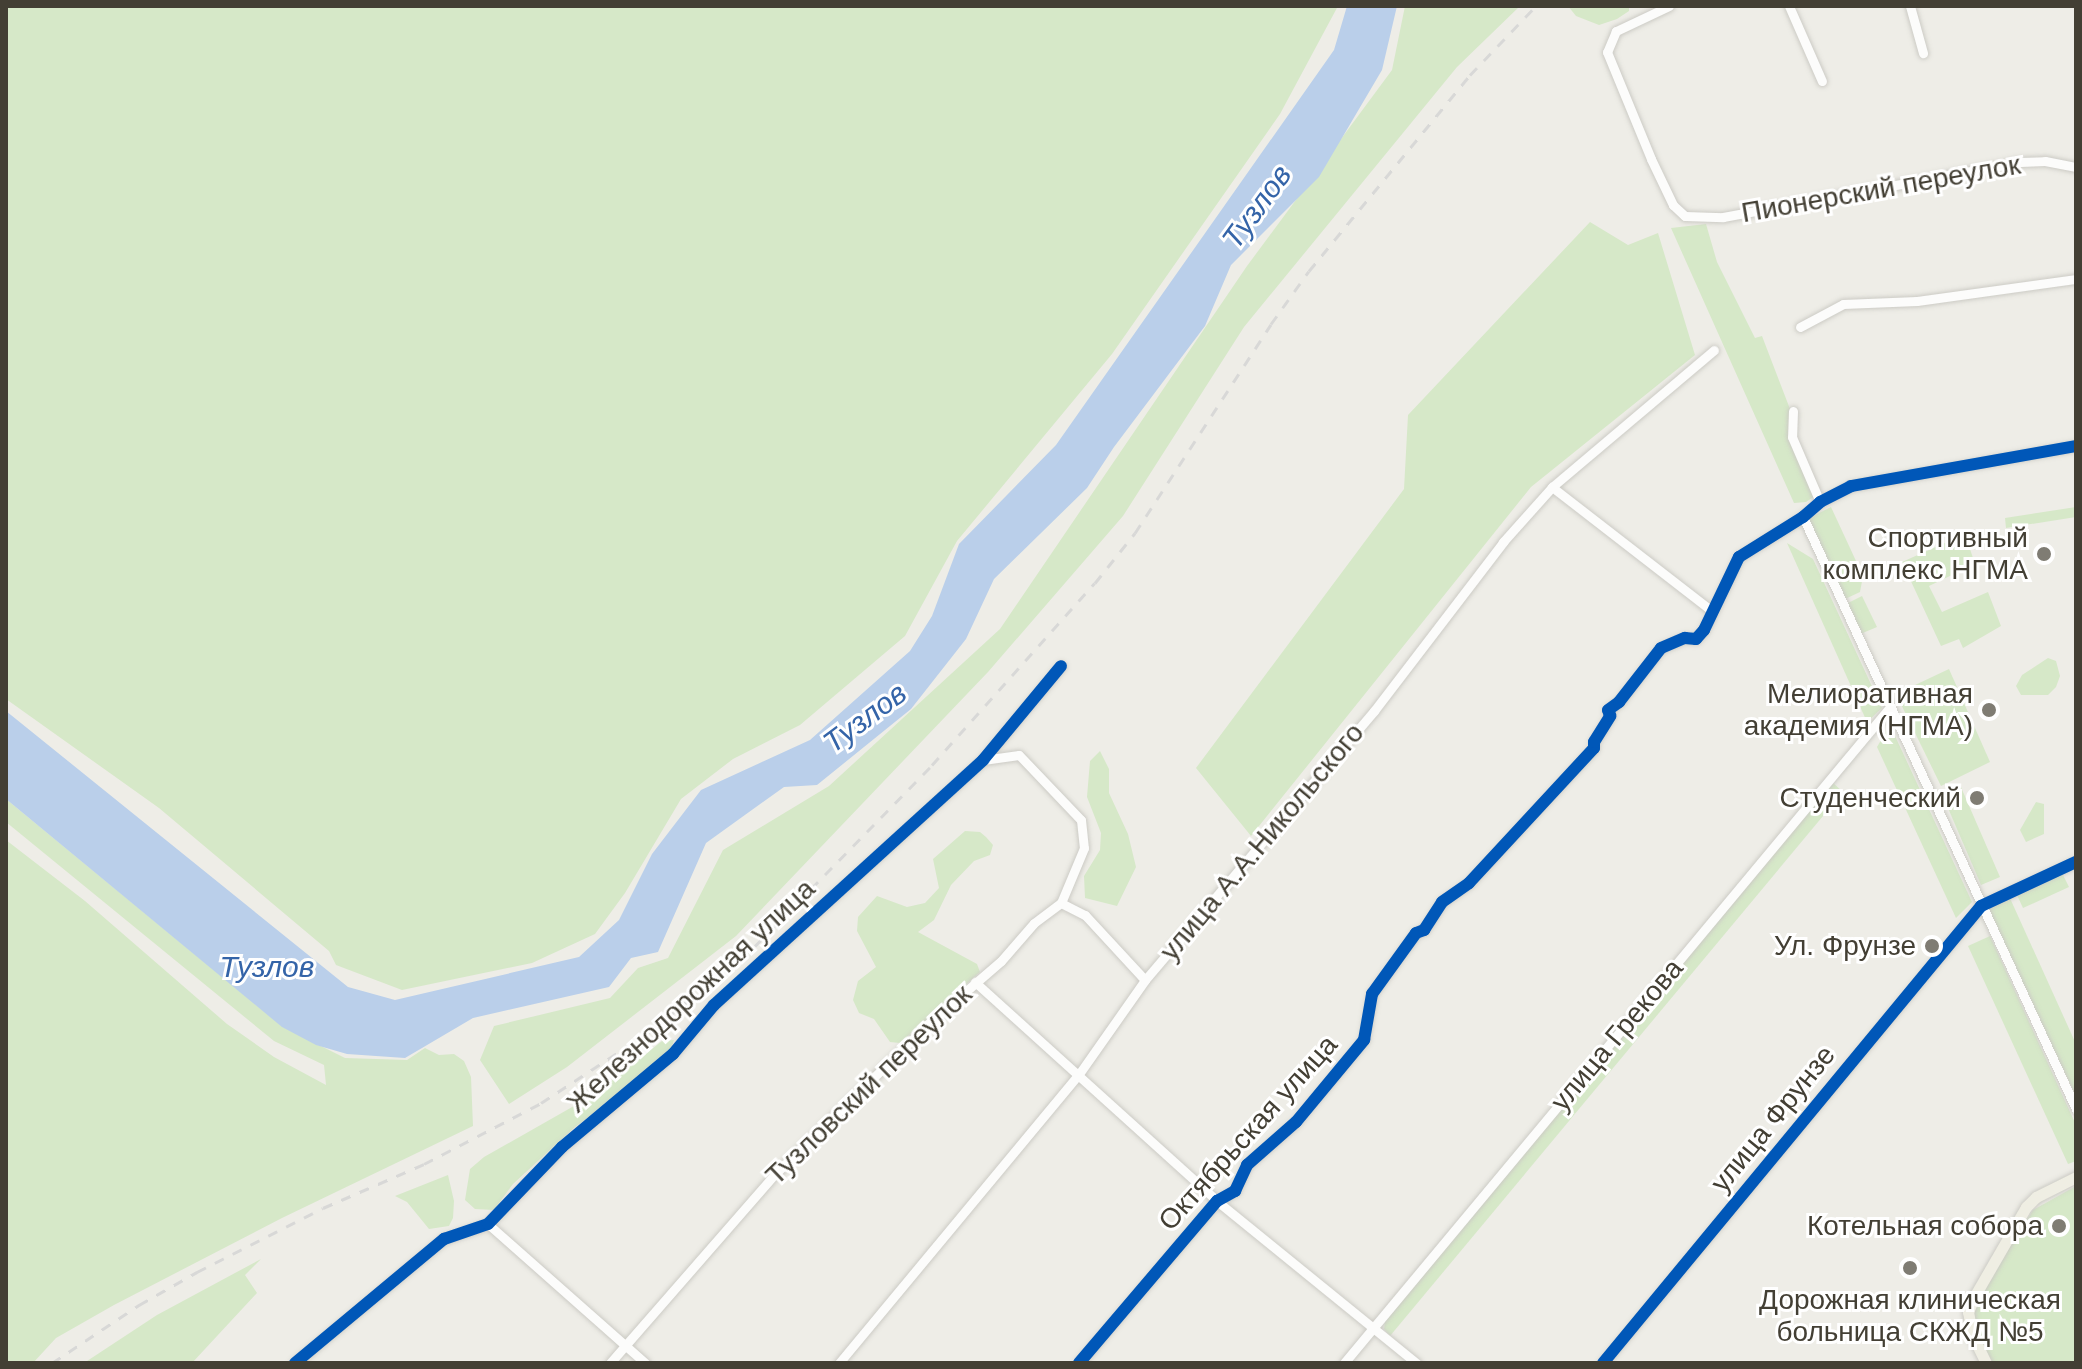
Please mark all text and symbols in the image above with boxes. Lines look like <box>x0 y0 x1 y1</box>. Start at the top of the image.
street label: Пионерский переулок <box>1739 148 2023 230</box>
water label: Тузлов <box>1215 158 1299 256</box>
place label: Спортивный комплекс НГМА <box>1822 521 2028 587</box>
marker: Спортивный комплекс НГМА <box>2035 545 2053 563</box>
water label: Тузлов <box>816 675 914 761</box>
place label: Мелиоративная академия (НГМА) <box>1744 677 1973 743</box>
marker: Мелиоративная академия (НГМА) <box>1980 701 1998 719</box>
street label: улица А.А.Никольского <box>1153 717 1371 967</box>
place label: Студенческий <box>1780 781 1961 815</box>
marker: Студенческий <box>1968 789 1986 807</box>
street label: Железнодорожная улица <box>560 872 822 1120</box>
place label: Ул. Фрунзе <box>1774 929 1916 963</box>
marker: Ул. Фрунзе <box>1923 937 1941 955</box>
water label: Тузлов <box>220 949 314 985</box>
street label: улица Грекова <box>1544 952 1690 1118</box>
street label: Тузловский переулок <box>759 978 979 1192</box>
street label: Октябрьская улица <box>1152 1029 1344 1237</box>
street label: улица Фрунзе <box>1704 1039 1842 1199</box>
place label: Котельная собора <box>1807 1209 2043 1243</box>
marker: Котельная собора <box>2050 1217 2068 1235</box>
marker: Дорожная клиническая больница СКЖД №5 <box>1899 1257 1921 1279</box>
place label: Дорожная клиническая больница СКЖД №5 <box>1759 1283 2061 1349</box>

